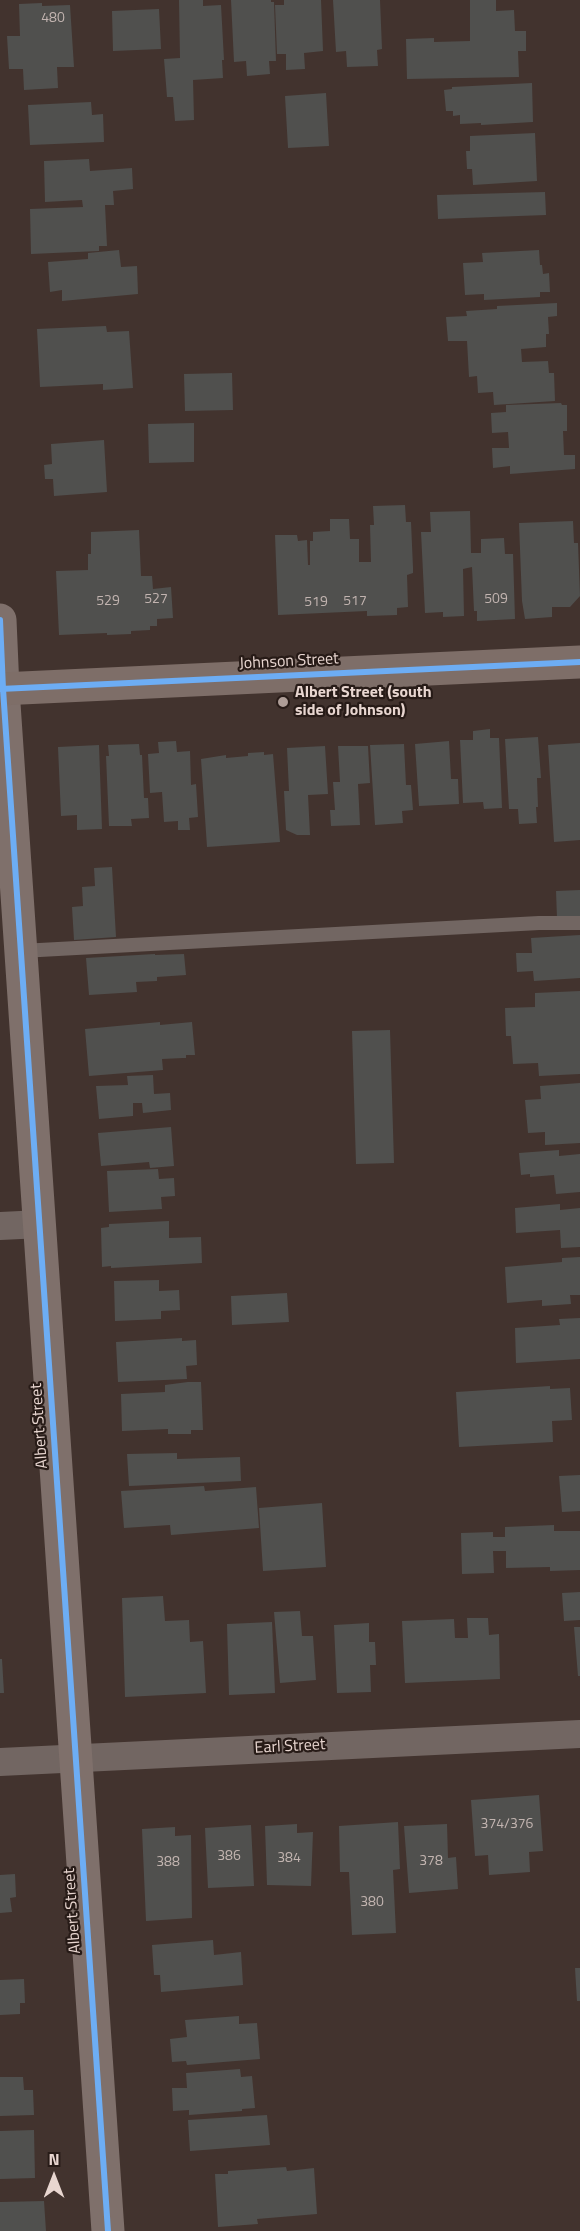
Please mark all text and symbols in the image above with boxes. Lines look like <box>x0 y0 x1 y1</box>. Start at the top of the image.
house number: 480 <box>41 11 65 27</box>
house number: 527 <box>144 592 168 608</box>
house number: 509 <box>484 592 508 608</box>
house number: 529 <box>96 594 120 610</box>
house number: 517 <box>343 594 367 610</box>
house number: 519 <box>304 595 328 611</box>
street label: Johnson Street <box>239 650 339 674</box>
place label: Albert Street (south side of Johnson) <box>295 683 432 721</box>
marker: Albert Street (south side of Johnson) <box>276 695 290 709</box>
street label: Albert Street <box>27 1383 53 1469</box>
street label: Earl Street <box>254 1736 326 1758</box>
house number: 374/376 <box>481 1817 533 1833</box>
house number: 386 <box>217 1849 241 1865</box>
house number: 384 <box>277 1851 301 1867</box>
house number: 378 <box>419 1854 443 1870</box>
house number: 388 <box>156 1855 180 1871</box>
street label: Albert Street <box>60 1868 86 1954</box>
house number: 380 <box>360 1895 384 1911</box>
north arrow <box>24 2147 84 2207</box>
text: N <box>48 2147 60 2171</box>

